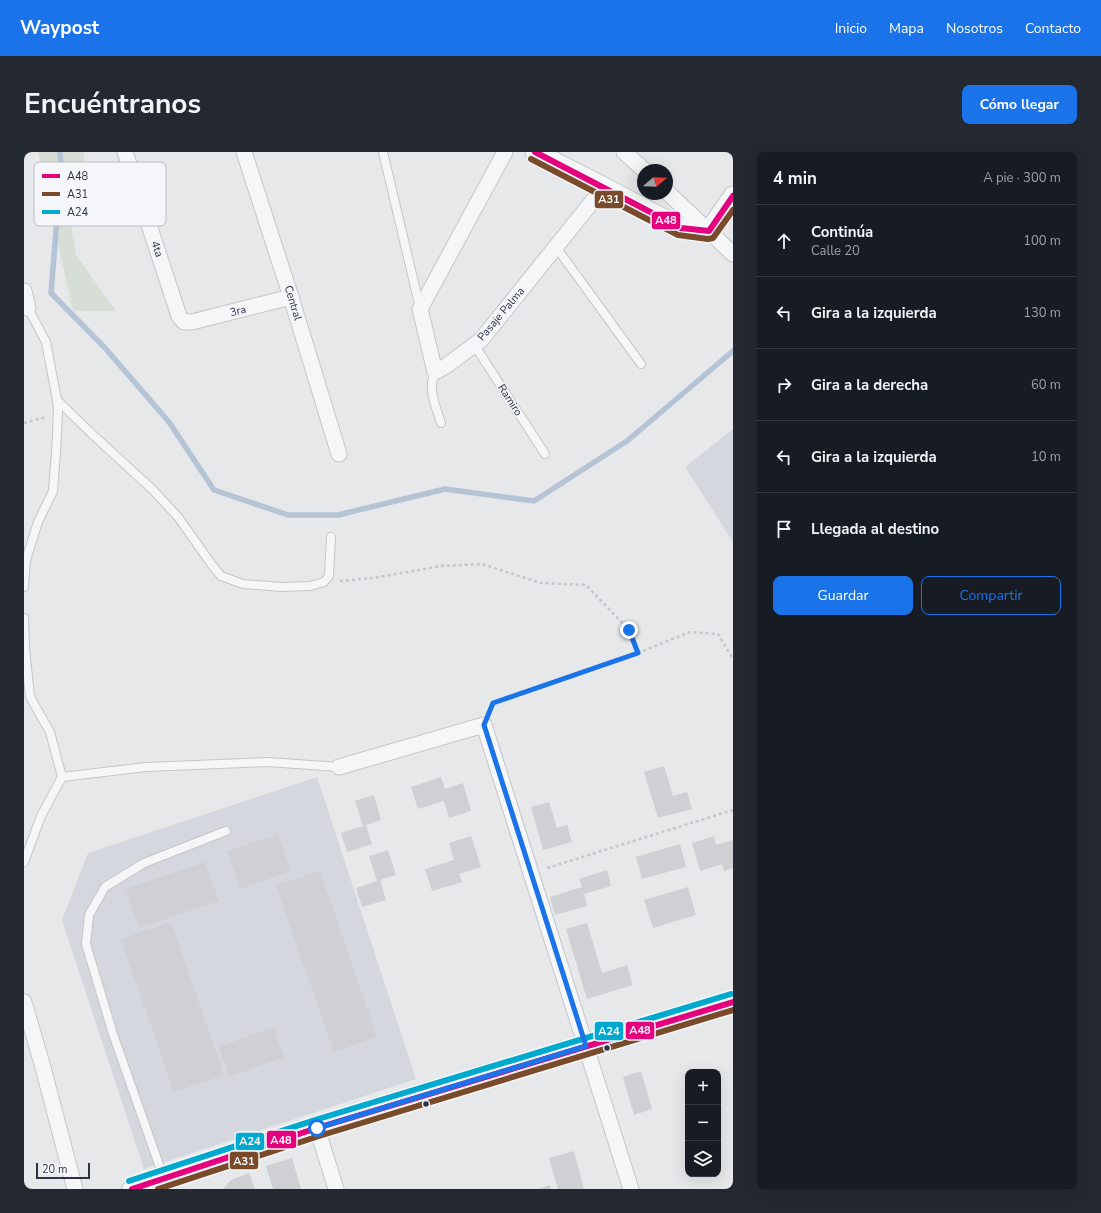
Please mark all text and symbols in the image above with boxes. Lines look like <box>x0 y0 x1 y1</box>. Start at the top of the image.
text: Waypost <box>20 15 99 41</box>
text: Inicio <box>835 19 867 38</box>
text: Mapa <box>889 19 924 38</box>
text: Nosotros <box>946 19 1003 38</box>
text: Contacto <box>1025 19 1081 38</box>
text: Encuéntranos <box>24 85 201 123</box>
button: Cómo llegar <box>962 85 1077 124</box>
legend <box>34 162 166 226</box>
north arrow <box>637 164 673 200</box>
text: 4 min <box>773 167 817 190</box>
text: A48 <box>67 169 89 184</box>
text: A pie · 300 m <box>983 169 1061 187</box>
text: A31 <box>67 187 88 202</box>
line badge: A31 <box>594 190 624 209</box>
text: A31 <box>598 192 620 207</box>
text: A24 <box>67 205 89 220</box>
line badge: A48 <box>651 211 681 230</box>
text: A48 <box>655 213 677 228</box>
text: Continúa <box>811 222 873 242</box>
icon: ahead <box>773 230 795 252</box>
text: 100 m <box>1023 232 1061 250</box>
street label: 4ta <box>147 239 167 259</box>
text: Calle 20 <box>811 242 860 260</box>
street label: Central <box>281 284 306 323</box>
street label: Pasaje Palma <box>474 284 528 344</box>
street label: 3ra <box>228 302 248 320</box>
icon: left <box>773 302 795 324</box>
text: Gira a la izquierda <box>811 303 937 323</box>
text: 130 m <box>1023 304 1061 322</box>
icon: right <box>773 374 795 396</box>
text: Gira a la derecha <box>811 375 928 395</box>
text: 60 m <box>1031 376 1061 394</box>
street label: Ramiro <box>494 381 526 419</box>
icon: left <box>773 446 795 468</box>
text: Gira a la izquierda <box>811 447 937 467</box>
text: 10 m <box>1031 448 1061 466</box>
icon: arrive <box>773 518 795 540</box>
text: Llegada al destino <box>811 519 939 539</box>
button: Guardar <box>773 576 913 615</box>
button: Compartir <box>921 576 1061 615</box>
route end <box>620 621 638 639</box>
line badge: A24 <box>594 1021 624 1041</box>
line badge: A48 <box>625 1021 655 1040</box>
text: A48 <box>629 1023 651 1038</box>
text: A24 <box>598 1024 620 1039</box>
unlabelled marker <box>602 1043 612 1053</box>
map controls <box>685 1069 721 1177</box>
button: + <box>685 1069 721 1105</box>
unlabelled marker <box>421 1099 431 1109</box>
button: − <box>685 1105 721 1141</box>
route start <box>308 1119 326 1137</box>
line badge: A48 <box>266 1130 297 1149</box>
line badge: A24 <box>235 1132 265 1151</box>
text: A48 <box>270 1133 292 1148</box>
text: A24 <box>239 1134 261 1149</box>
button: layers <box>685 1141 721 1177</box>
line badge: A31 <box>229 1151 259 1170</box>
text: A31 <box>233 1154 255 1169</box>
scale bar <box>36 1161 90 1180</box>
text: 20 m <box>42 1162 67 1177</box>

